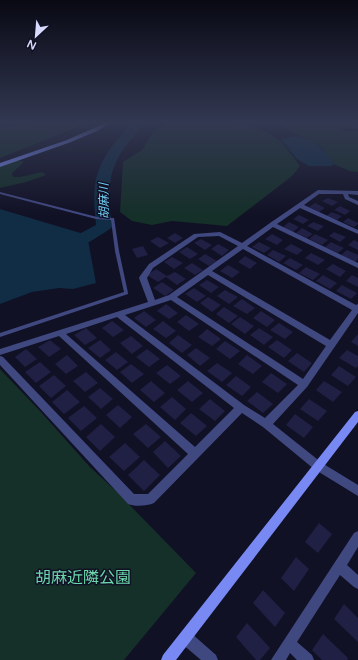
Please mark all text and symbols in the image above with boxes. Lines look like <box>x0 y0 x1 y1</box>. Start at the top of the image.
north arrow <box>16 16 56 56</box>
text: N <box>25 37 39 52</box>
water label: 胡麻川 <box>97 181 111 219</box>
park label: 胡麻近隣公園 <box>35 568 131 588</box>

